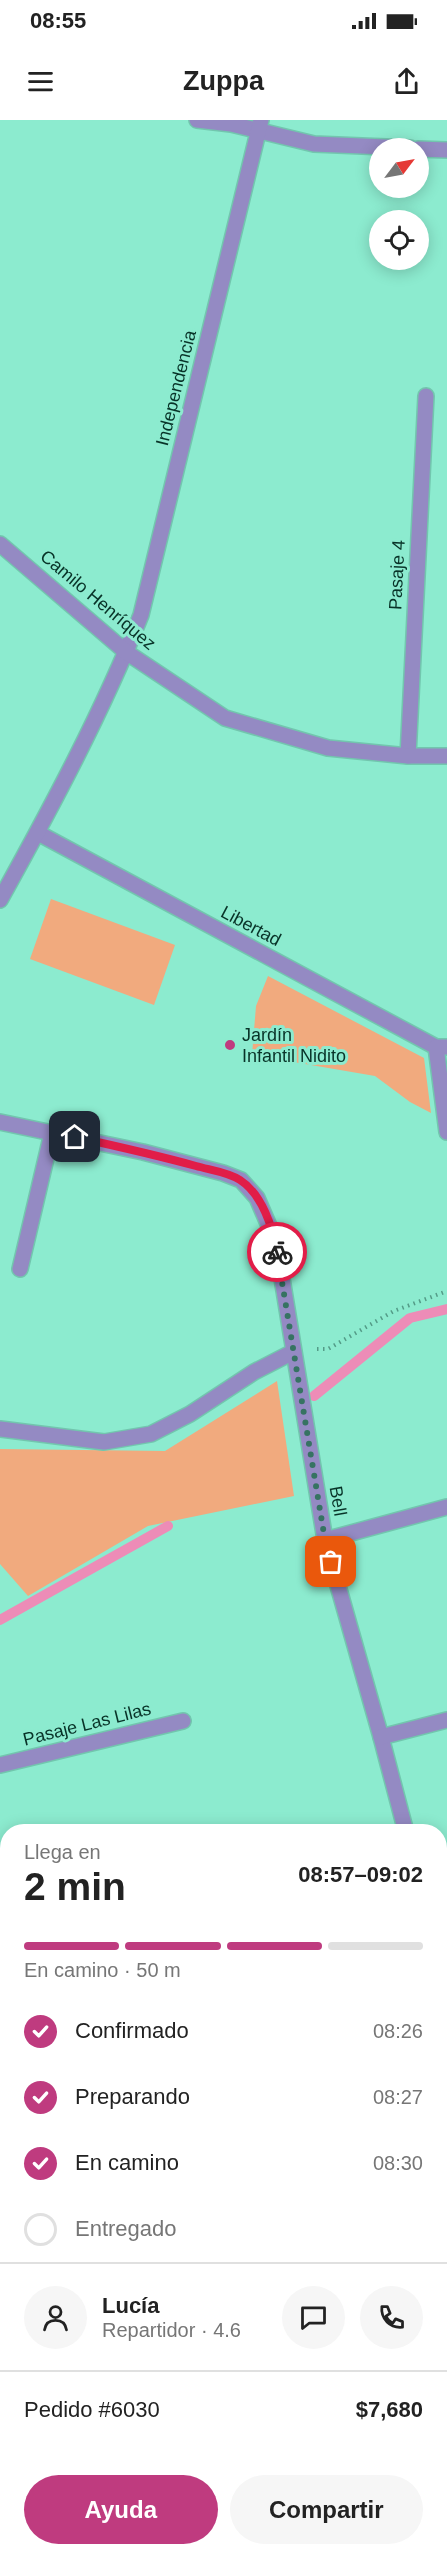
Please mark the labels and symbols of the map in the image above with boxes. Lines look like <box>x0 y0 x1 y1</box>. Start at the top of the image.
north arrow <box>369 138 429 198</box>
street label: Independencia <box>152 327 200 448</box>
street label: Pasaje 4 <box>385 539 409 611</box>
street label: Camilo Henríquez <box>36 546 160 654</box>
street label: Libertad <box>218 902 284 950</box>
place label: Jardín Infantil Nidito <box>242 1025 346 1066</box>
marker: Jardín Infantil Nidito <box>223 1038 237 1052</box>
pin <box>49 1111 100 1162</box>
courier <box>247 1222 307 1282</box>
street label: Bell <box>326 1484 350 1518</box>
pin <box>305 1536 356 1587</box>
street label: Pasaje Las Lilas <box>21 1698 153 1750</box>

